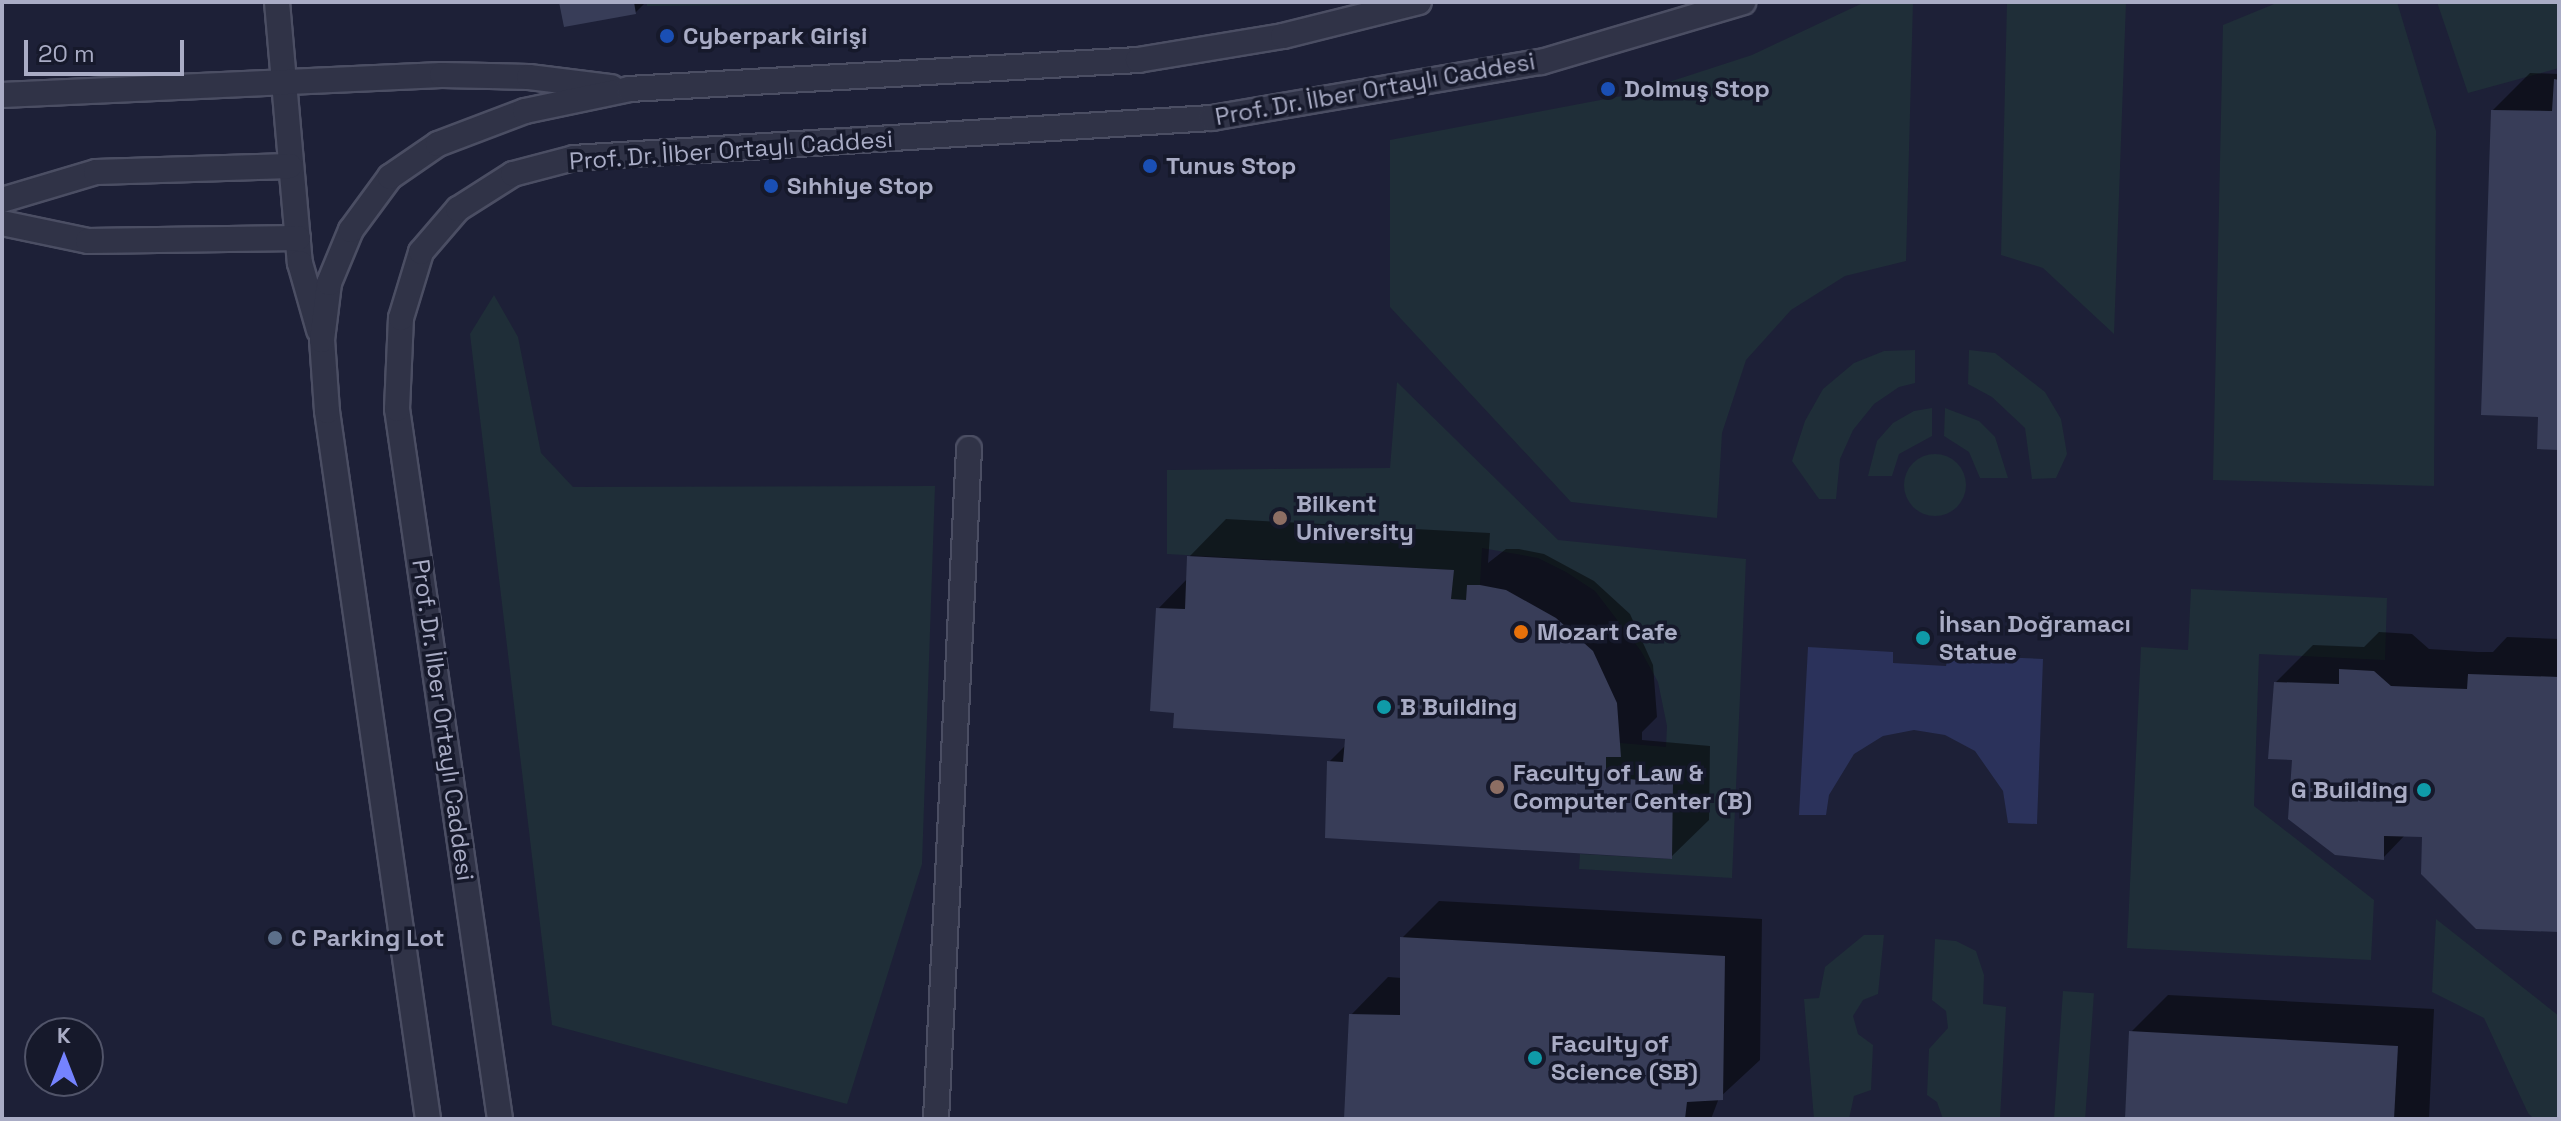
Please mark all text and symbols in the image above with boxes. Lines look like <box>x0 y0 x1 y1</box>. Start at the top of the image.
place label: Cyberpark Girişi <box>683 22 867 50</box>
scale bar <box>28 24 188 74</box>
marker: Cyberpark Girişi <box>658 27 676 45</box>
text: 20 m <box>38 38 95 69</box>
street label: Prof. Dr. İlber Ortaylı Caddesi <box>1212 47 1538 131</box>
place label: Dolmuş Stop <box>1624 75 1770 103</box>
marker: Dolmuş Stop <box>1599 80 1617 98</box>
street label: Prof. Dr. İlber Ortaylı Caddesi <box>567 124 895 176</box>
place label: Tunus Stop <box>1166 152 1296 180</box>
marker: Tunus Stop <box>1141 157 1159 175</box>
place label: Sıhhiye Stop <box>787 172 934 200</box>
marker: Sıhhiye Stop <box>762 177 780 195</box>
place label: Bilkent University <box>1296 490 1414 546</box>
marker: Bilkent University <box>1271 509 1289 527</box>
street label: Prof. Dr. İlber Ortaylı Caddesi <box>406 557 480 883</box>
place label: İhsan Doğramacı Statue <box>1939 610 2131 666</box>
place label: Mozart Cafe <box>1537 618 1678 646</box>
marker: Mozart Cafe <box>1512 623 1530 641</box>
marker: İhsan Doğramacı Statue <box>1914 629 1932 647</box>
place label: B Building <box>1400 693 1517 721</box>
marker: B Building <box>1375 698 1393 716</box>
place label: Faculty of Law & Computer Center (B) <box>1513 759 1752 815</box>
place label: G Building <box>2291 776 2408 804</box>
marker: Faculty of Law & Computer Center (B) <box>1488 778 1506 796</box>
marker: G Building <box>2415 781 2433 799</box>
place label: C Parking Lot <box>291 924 445 952</box>
marker: C Parking Lot <box>266 929 284 947</box>
north arrow <box>24 1017 104 1097</box>
text: K <box>57 1021 71 1049</box>
place label: Faculty of Science (SB) <box>1551 1030 1698 1086</box>
marker: Faculty of Science (SB) <box>1526 1049 1544 1067</box>

